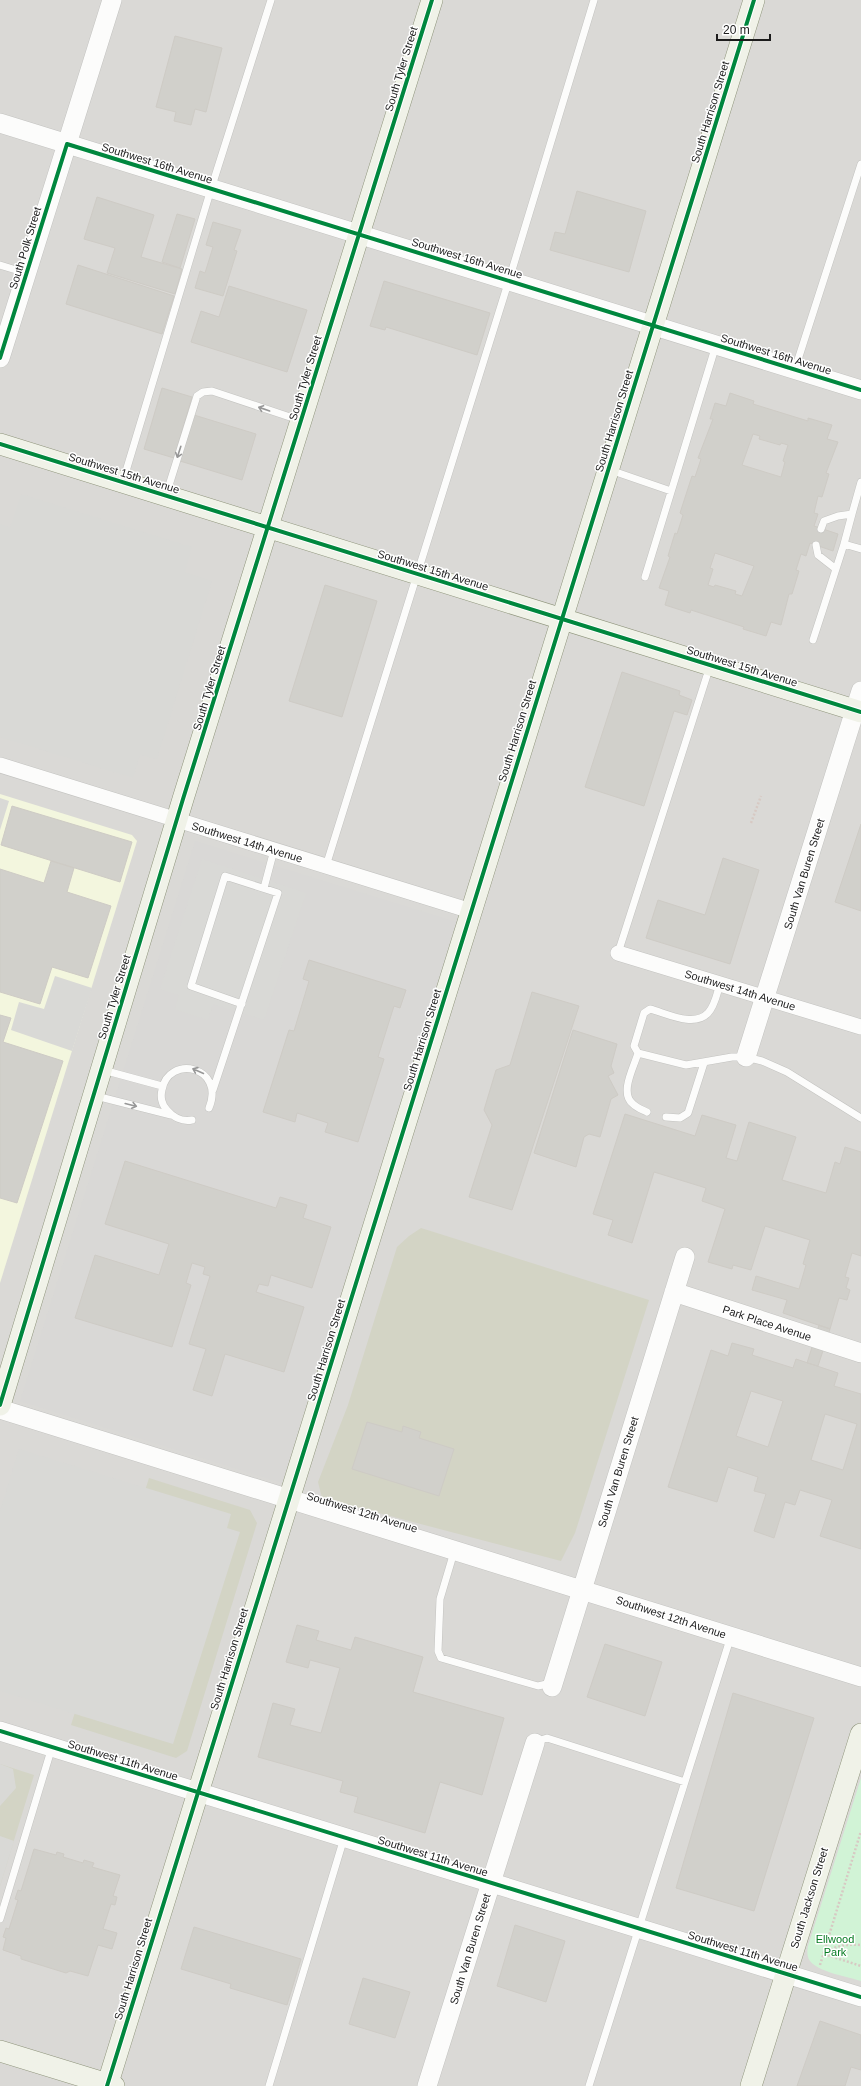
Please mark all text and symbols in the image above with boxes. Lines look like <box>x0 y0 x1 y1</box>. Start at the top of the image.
scale bar <box>717 16 770 42</box>
text: 20 m <box>723 23 750 37</box>
street label: South Tyler Street <box>382 25 420 113</box>
street label: South Harrison Street <box>689 60 731 164</box>
street label: Southwest 16th Avenue <box>100 140 214 186</box>
street label: South Polk Street <box>7 205 43 291</box>
street label: Southwest 16th Avenue <box>410 235 524 281</box>
street label: Southwest 16th Avenue <box>719 331 833 377</box>
street label: South Tyler Street <box>286 334 324 422</box>
street label: South Harrison Street <box>593 369 635 473</box>
one-way arrow <box>258 405 271 412</box>
one-way arrow <box>175 446 183 458</box>
street label: Southwest 15th Avenue <box>67 450 181 496</box>
street label: Southwest 15th Avenue <box>376 547 490 593</box>
street label: Southwest 15th Avenue <box>685 643 799 689</box>
street label: South Tyler Street <box>190 644 228 732</box>
street label: South Harrison Street <box>496 679 538 783</box>
street label: South Van Buren Street <box>781 817 827 931</box>
street label: Southwest 14th Avenue <box>190 819 304 865</box>
street label: South Tyler Street <box>95 953 133 1041</box>
street label: Southwest 14th Avenue <box>683 967 797 1013</box>
street label: South Harrison Street <box>401 988 443 1092</box>
one-way arrow <box>192 1067 204 1075</box>
one-way arrow <box>124 1102 137 1110</box>
street label: South Harrison Street <box>305 1298 347 1402</box>
street label: Park Place Avenue <box>721 1303 813 1343</box>
street label: South Van Buren Street <box>595 1415 641 1529</box>
street label: Southwest 12th Avenue <box>305 1489 419 1535</box>
street label: Southwest 12th Avenue <box>614 1593 728 1641</box>
street label: South Harrison Street <box>208 1607 250 1711</box>
street label: Southwest 11th Avenue <box>66 1738 180 1782</box>
street label: Southwest 11th Avenue <box>376 1834 490 1878</box>
street label: South Jackson Street <box>788 1846 830 1950</box>
street label: South Van Buren Street <box>447 1892 493 2006</box>
street label: South Harrison Street <box>112 1917 154 2021</box>
street label: Southwest 11th Avenue <box>686 1929 800 1973</box>
park label: Ellwood Park <box>816 1933 854 1958</box>

